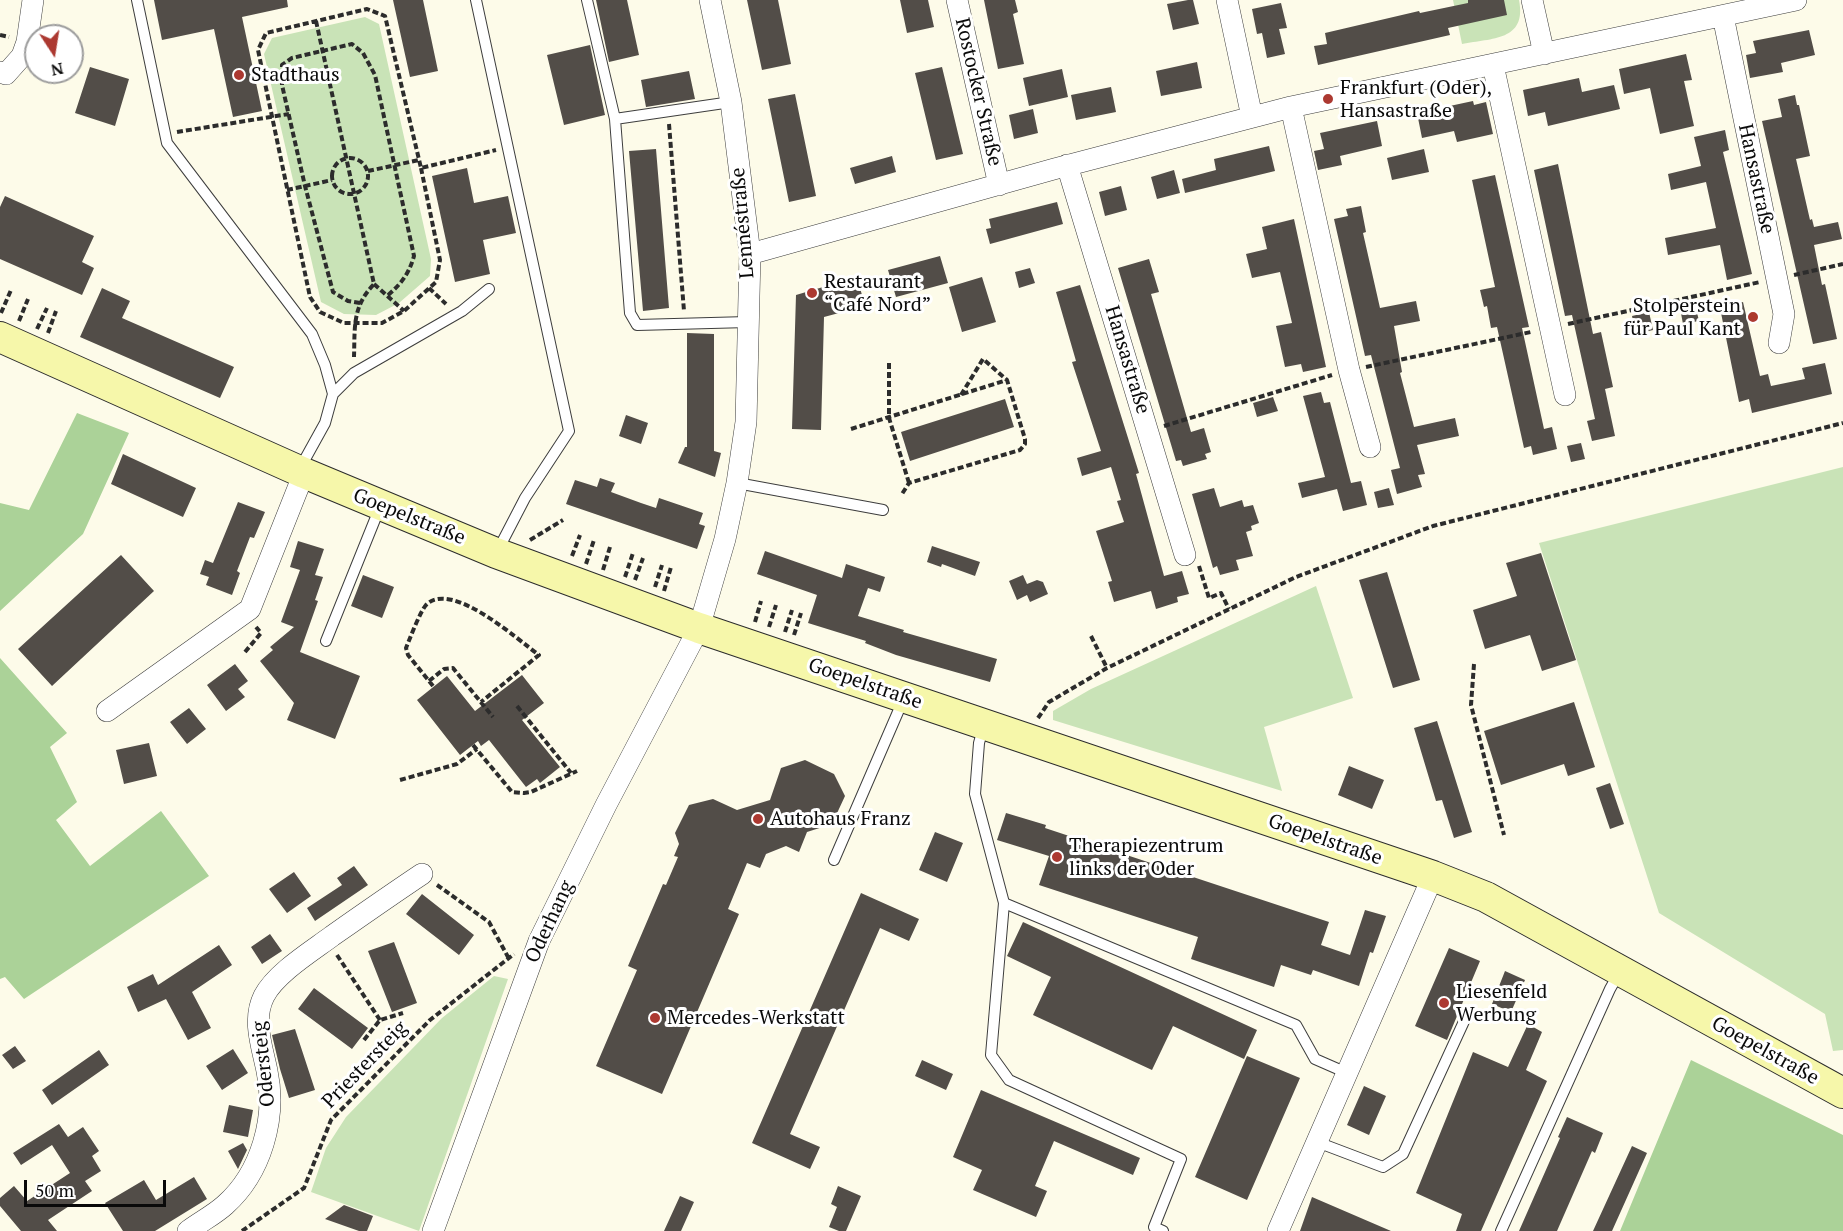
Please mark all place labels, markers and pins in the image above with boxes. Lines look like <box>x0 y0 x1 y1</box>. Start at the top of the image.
place label: Stadthaus <box>251 63 340 87</box>
marker: Stadthaus <box>232 68 246 82</box>
place label: Frankfurt (Oder), Hansastraße <box>1340 76 1492 123</box>
marker: Frankfurt (Oder), Hansastraße <box>1321 92 1335 106</box>
place label: Restaurant “Café Nord” <box>824 270 931 317</box>
marker: Restaurant “Café Nord” <box>805 286 819 300</box>
place label: Stolperstein für Paul Kant <box>1623 294 1741 341</box>
marker: Stolperstein für Paul Kant <box>1746 310 1760 324</box>
place label: Autohaus Franz <box>770 807 911 831</box>
marker: Autohaus Franz <box>751 812 765 826</box>
place label: Therapiezentrum links der Oder <box>1069 834 1223 881</box>
marker: Therapiezentrum links der Oder <box>1050 850 1064 864</box>
place label: Liesenfeld Werbung <box>1456 980 1547 1027</box>
marker: Liesenfeld Werbung <box>1437 996 1451 1010</box>
place label: Mercedes-Werkstatt <box>667 1006 845 1030</box>
marker: Mercedes-Werkstatt <box>648 1011 662 1025</box>

